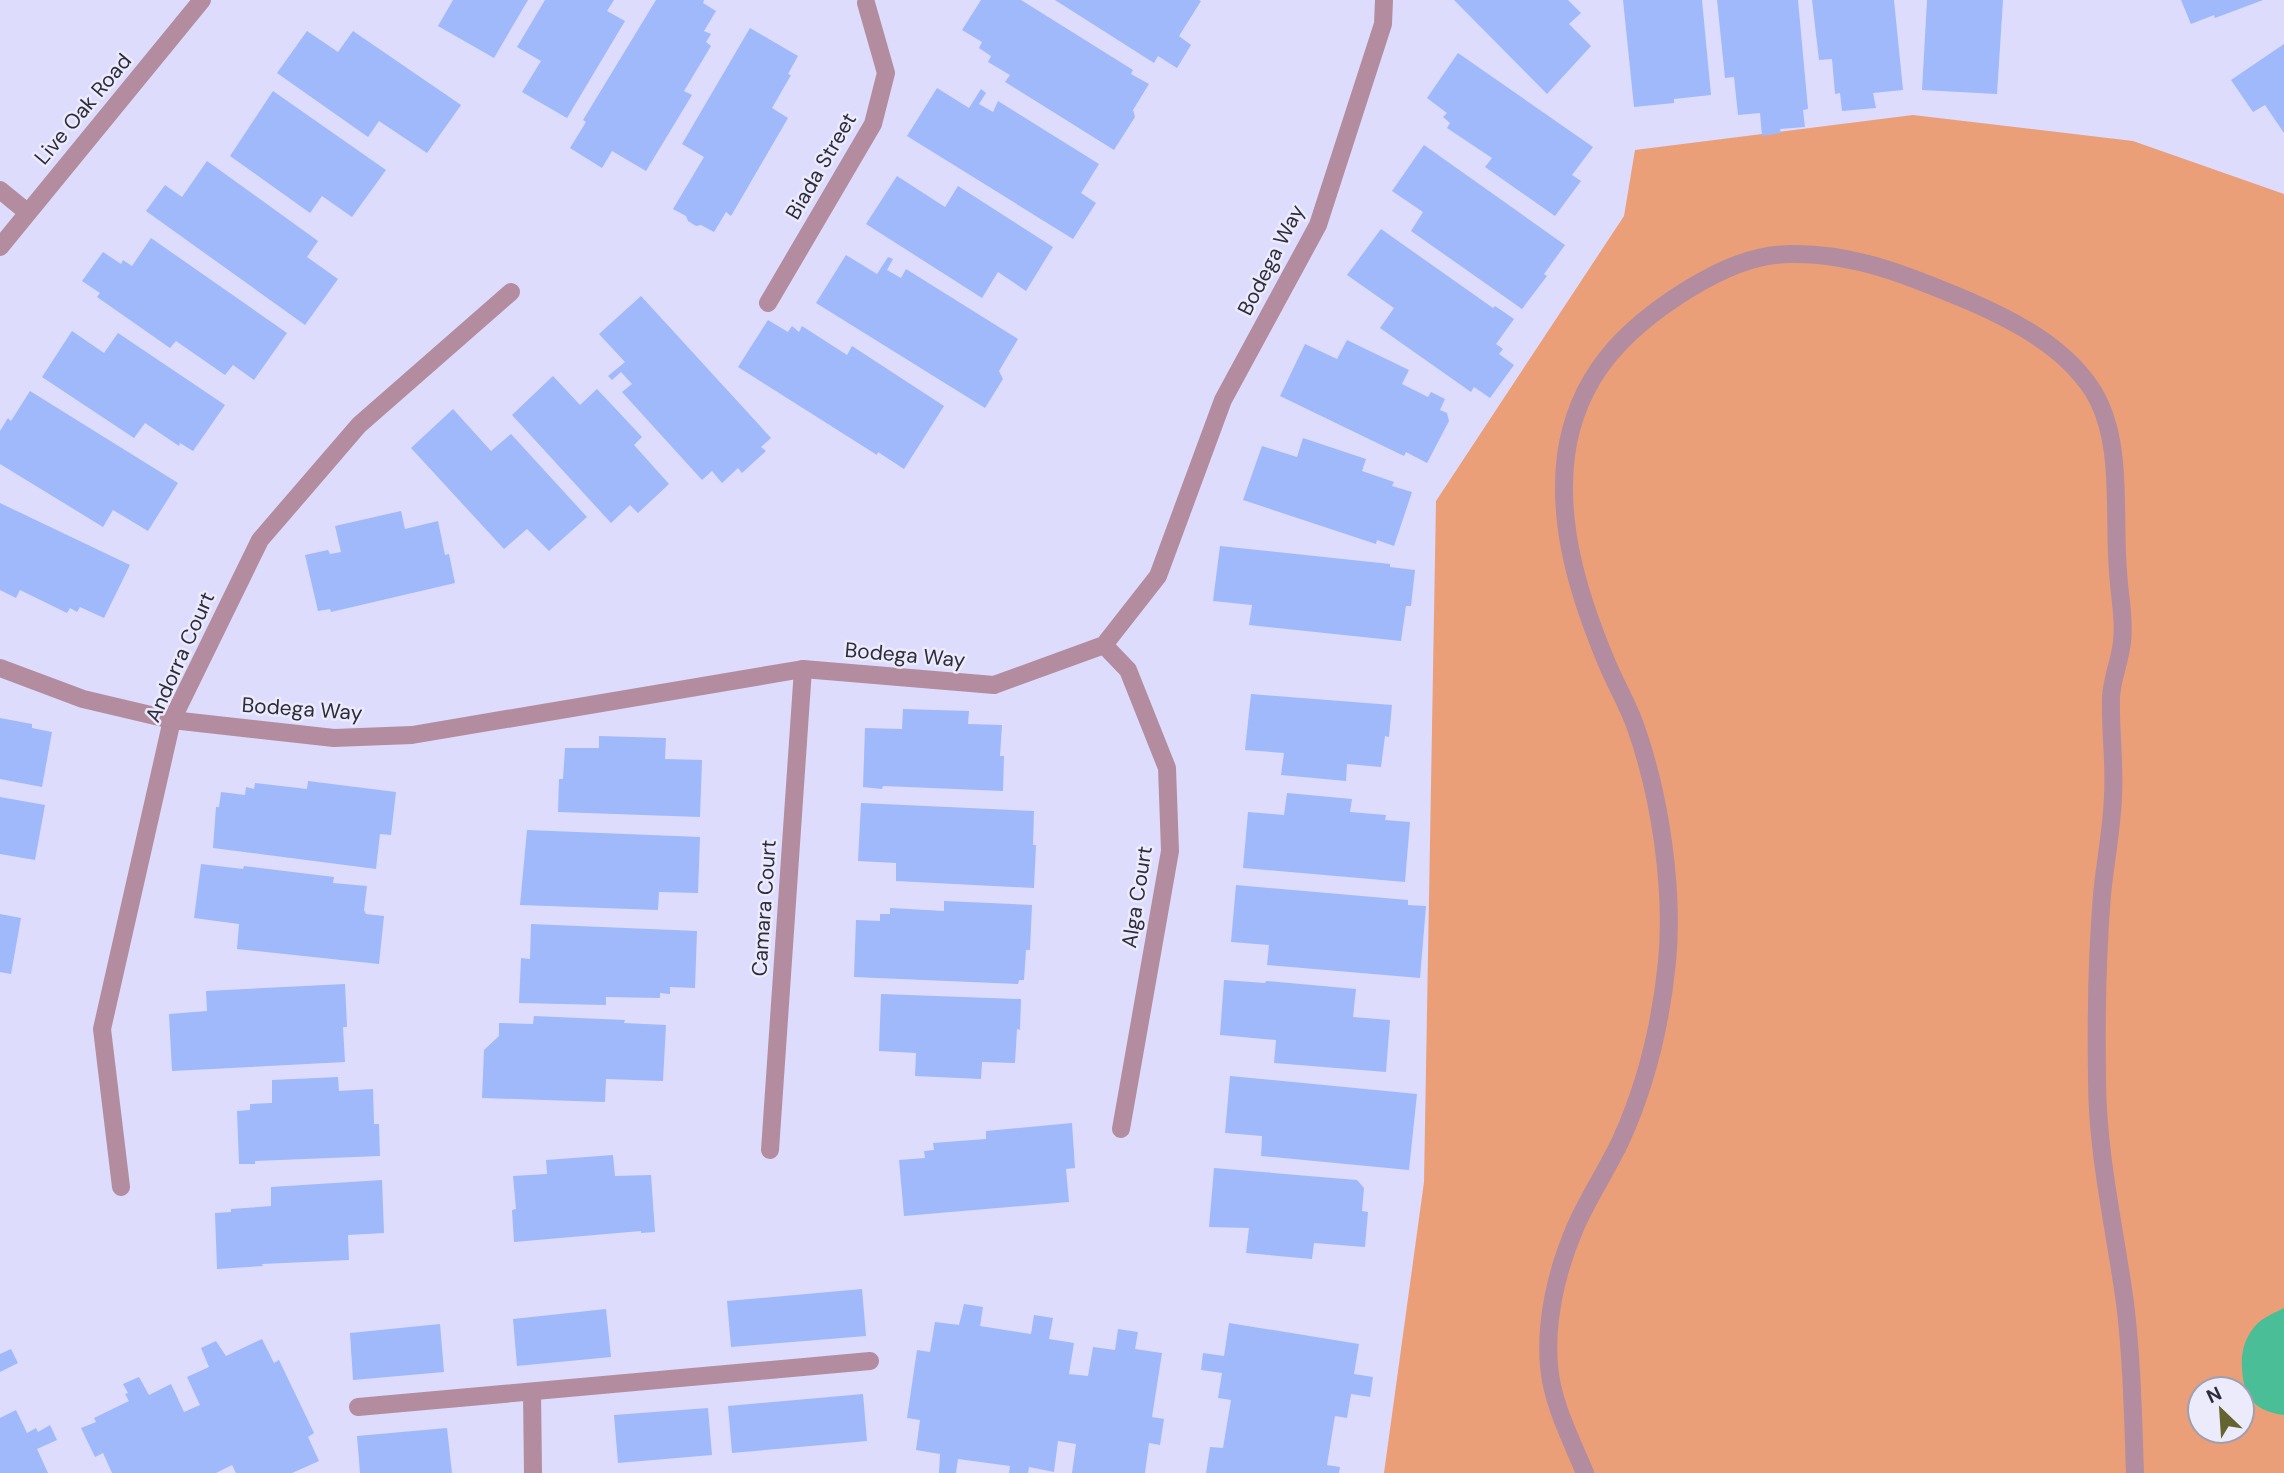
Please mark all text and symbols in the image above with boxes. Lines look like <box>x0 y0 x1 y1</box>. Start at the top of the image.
street label: Live Oak Road <box>28 48 138 170</box>
street label: Biada Street <box>779 108 863 224</box>
street label: Bodega Way <box>1231 199 1311 320</box>
street label: Andorra Court <box>139 587 221 727</box>
street label: Bodega Way <box>844 636 967 674</box>
street label: Bodega Way <box>241 691 364 727</box>
street label: Camara Court <box>745 839 783 977</box>
street label: Alga Court <box>1115 844 1159 950</box>
north arrow <box>2186 1375 2256 1445</box>
text: N <box>2202 1381 2226 1409</box>

